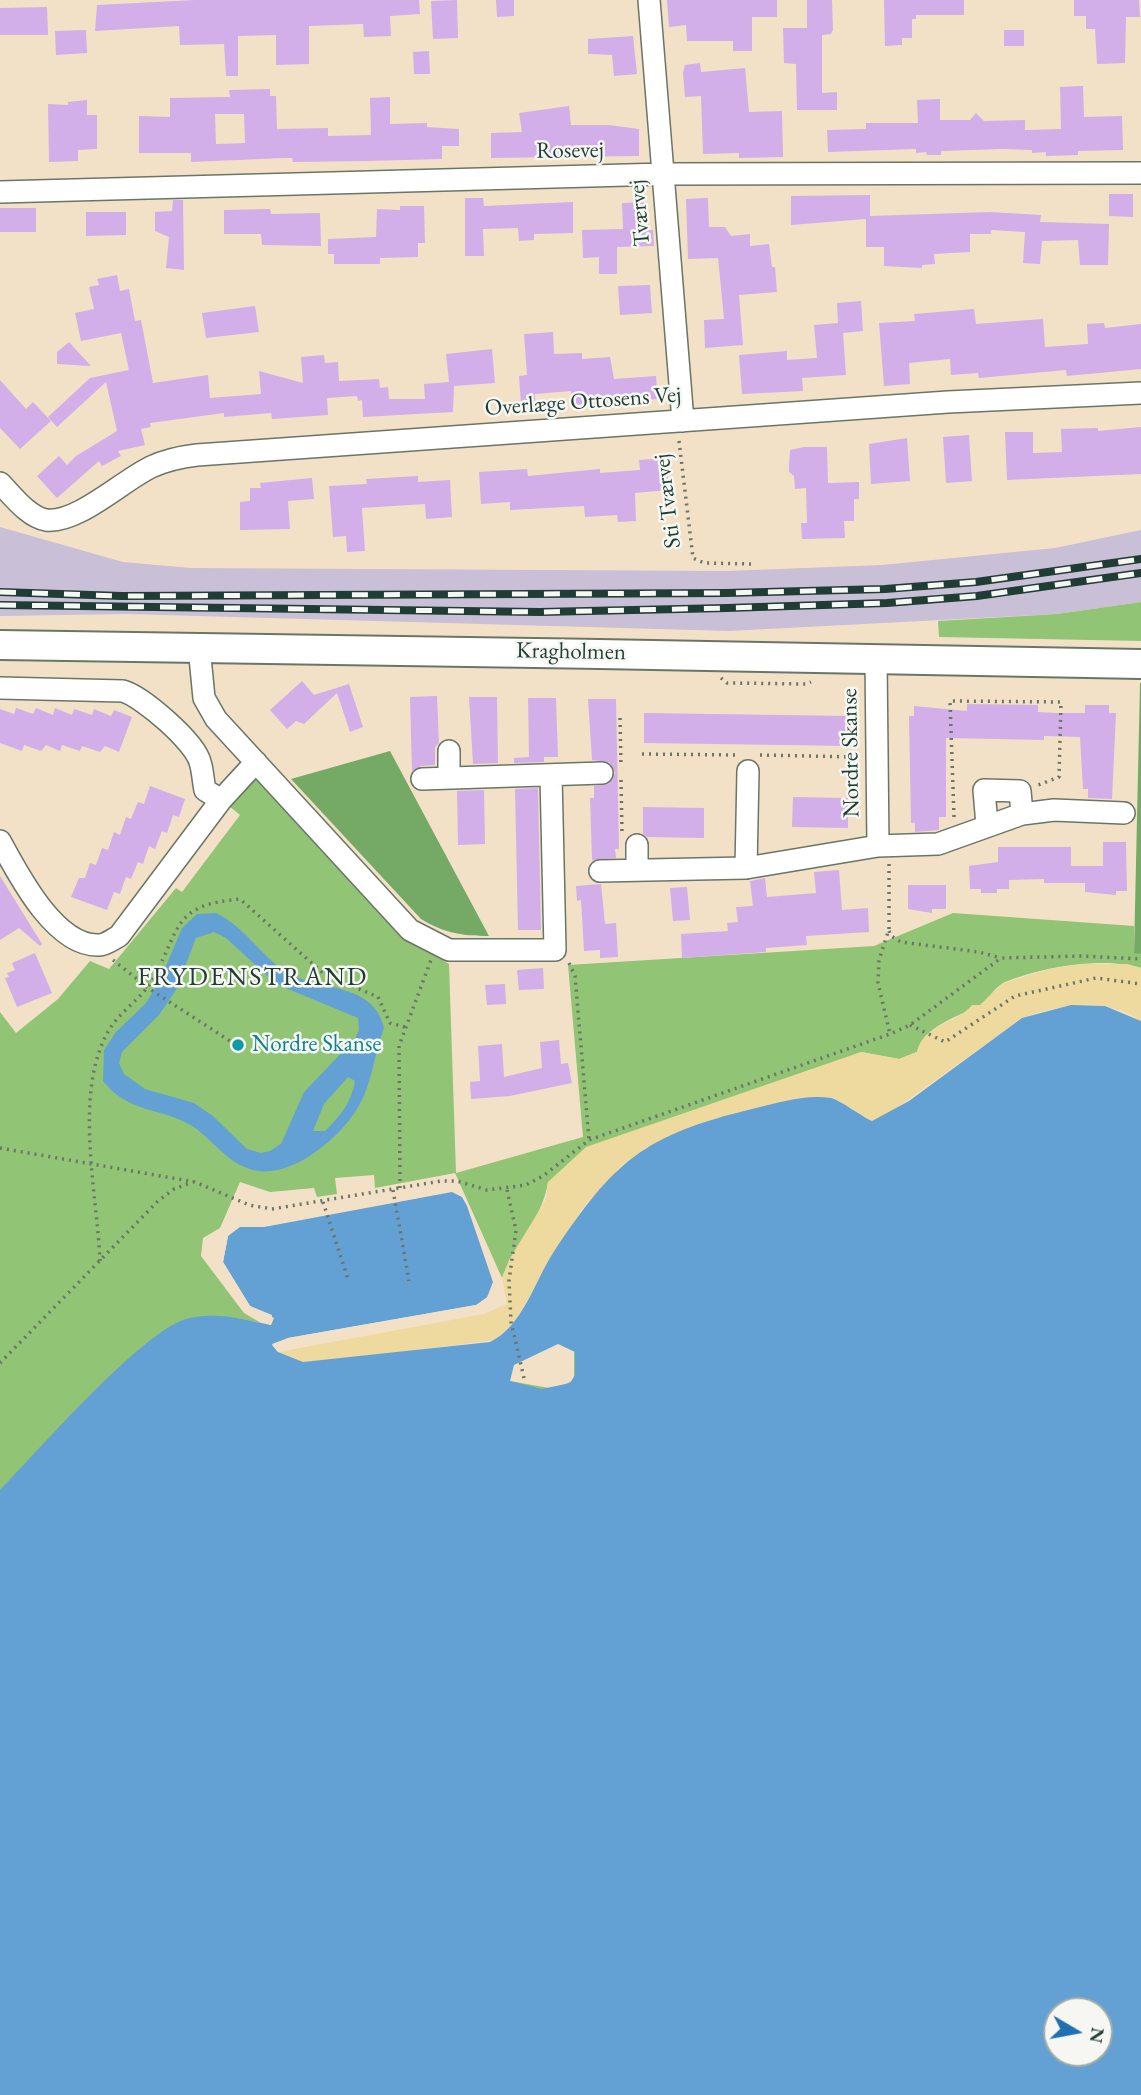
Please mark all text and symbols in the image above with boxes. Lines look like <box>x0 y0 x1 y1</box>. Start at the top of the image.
street label: Rosevej <box>536 137 604 165</box>
street label: Tværvej <box>623 178 657 248</box>
street label: Overlæge Ottosens Vej <box>484 381 682 423</box>
street label: Sti Tværvej <box>649 452 687 550</box>
street label: Kragholmen <box>516 637 626 667</box>
street label: Nordre Skanse <box>836 688 866 818</box>
district label: FRYDENSTRAND <box>139 962 367 994</box>
place label: Nordre Skanse <box>252 1031 381 1059</box>
marker: Nordre Skanse <box>230 1037 246 1053</box>
north arrow <box>1043 1997 1113 2067</box>
text: N <box>1084 2026 1111 2045</box>

